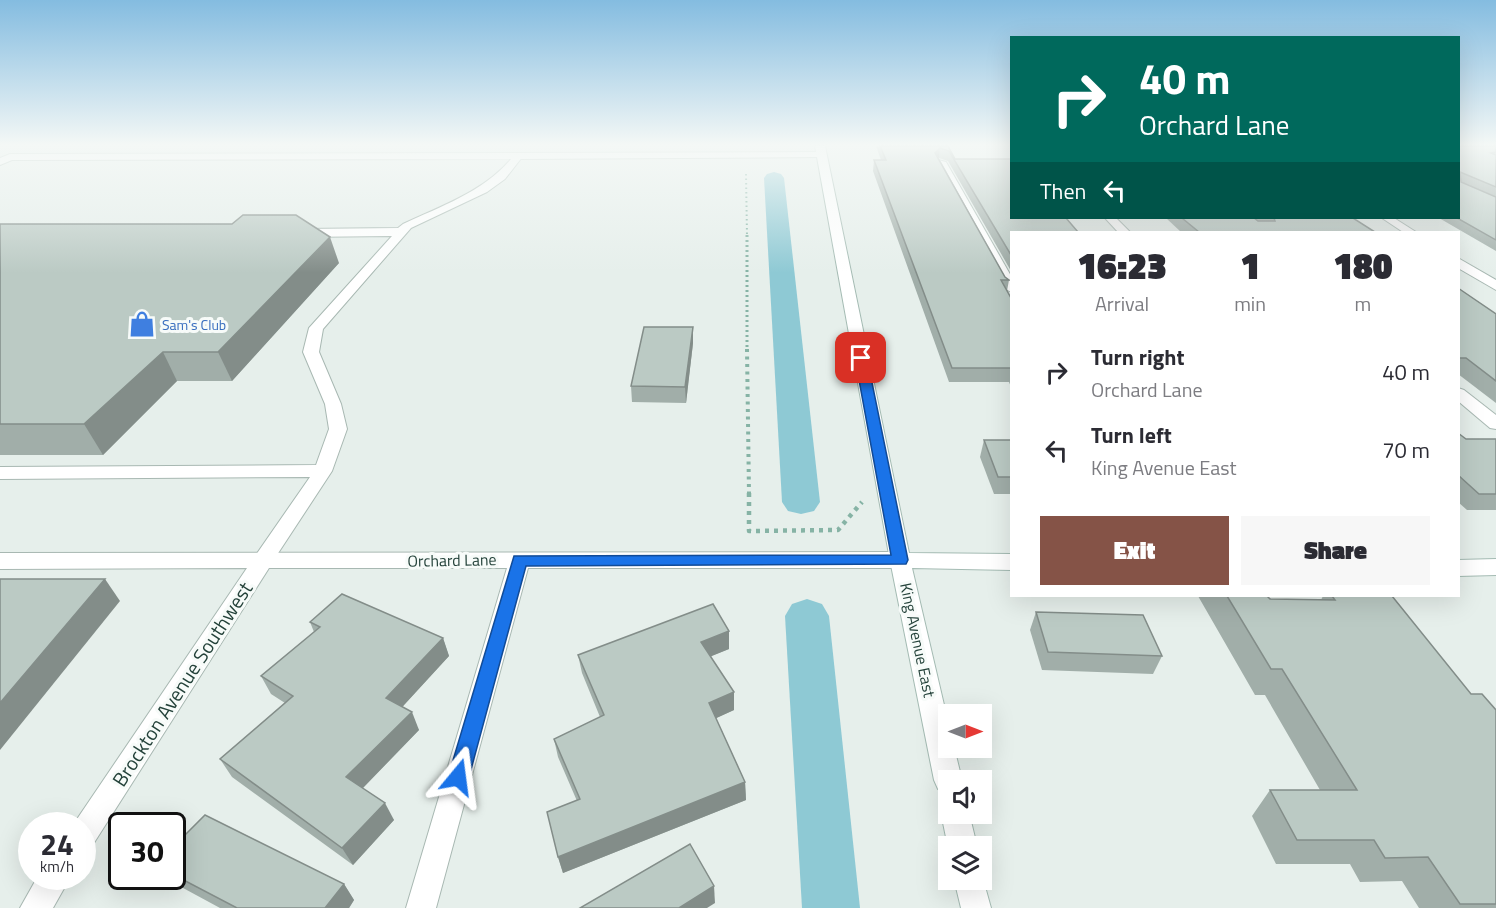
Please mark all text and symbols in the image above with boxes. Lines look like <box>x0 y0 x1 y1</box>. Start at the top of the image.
text: 40 m <box>1139 46 1231 110</box>
icon: right <box>1040 60 1118 138</box>
text: Orchard Lane <box>1139 104 1290 145</box>
text: Then <box>1040 174 1086 208</box>
icon: left <box>1098 174 1131 207</box>
text: 16:23 <box>1077 238 1167 293</box>
text: 1 <box>1240 238 1260 293</box>
text: 180 <box>1333 238 1393 293</box>
text: Arrival <box>1095 288 1149 319</box>
text: min <box>1234 288 1266 319</box>
text: m <box>1355 288 1371 319</box>
shop icon: Sam's Club <box>127 309 157 339</box>
place label: Sam's Club <box>162 314 226 335</box>
pin <box>835 332 886 383</box>
text: Turn right <box>1091 340 1185 374</box>
icon: arrive <box>844 341 877 374</box>
text: 40 m <box>1382 355 1430 389</box>
icon: right <box>1040 356 1073 389</box>
text: Orchard Lane <box>1091 374 1202 405</box>
text: Turn left <box>1091 418 1172 452</box>
text: 70 m <box>1382 433 1430 467</box>
icon: left <box>1040 434 1073 467</box>
text: King Avenue East <box>1091 452 1237 483</box>
button: Exit <box>1040 516 1229 585</box>
button: Share <box>1241 516 1430 585</box>
street label: Orchard Lane <box>407 547 497 573</box>
street label: Brockton Avenue Southwest <box>104 575 260 793</box>
street label: King Avenue East <box>894 581 942 700</box>
north arrow <box>938 704 992 758</box>
map controls <box>938 704 992 890</box>
position arrow <box>426 745 490 809</box>
button: sound <box>938 770 992 824</box>
speed limit sign: 30 <box>108 812 186 890</box>
text: 24 <box>40 821 74 867</box>
button: layers <box>938 836 992 890</box>
text: km/h <box>40 855 74 878</box>

